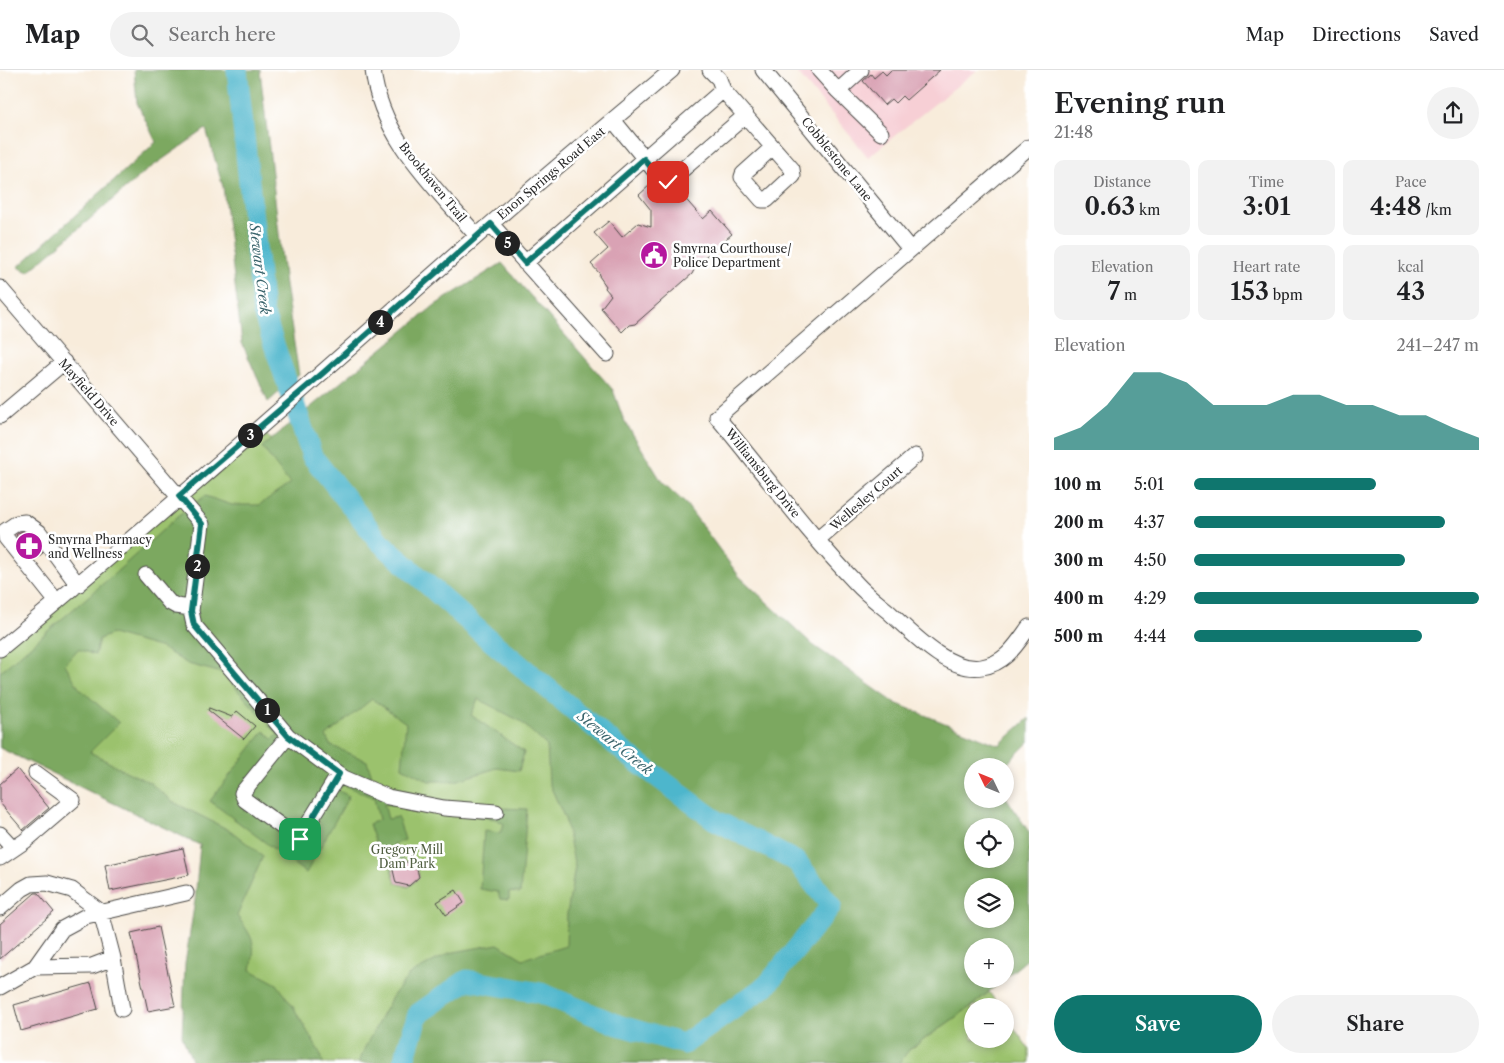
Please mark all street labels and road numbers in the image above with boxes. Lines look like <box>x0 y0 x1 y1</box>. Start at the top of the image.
street label: Cobblestone Lane <box>798 114 876 204</box>
street label: Enon Springs Road East <box>494 123 609 223</box>
street label: Brookhaven Trail <box>396 139 470 225</box>
street label: Mayfield Drive <box>56 355 122 429</box>
street label: Williamsburg Drive <box>722 425 804 521</box>
street label: Wellesley Court <box>826 462 906 534</box>

